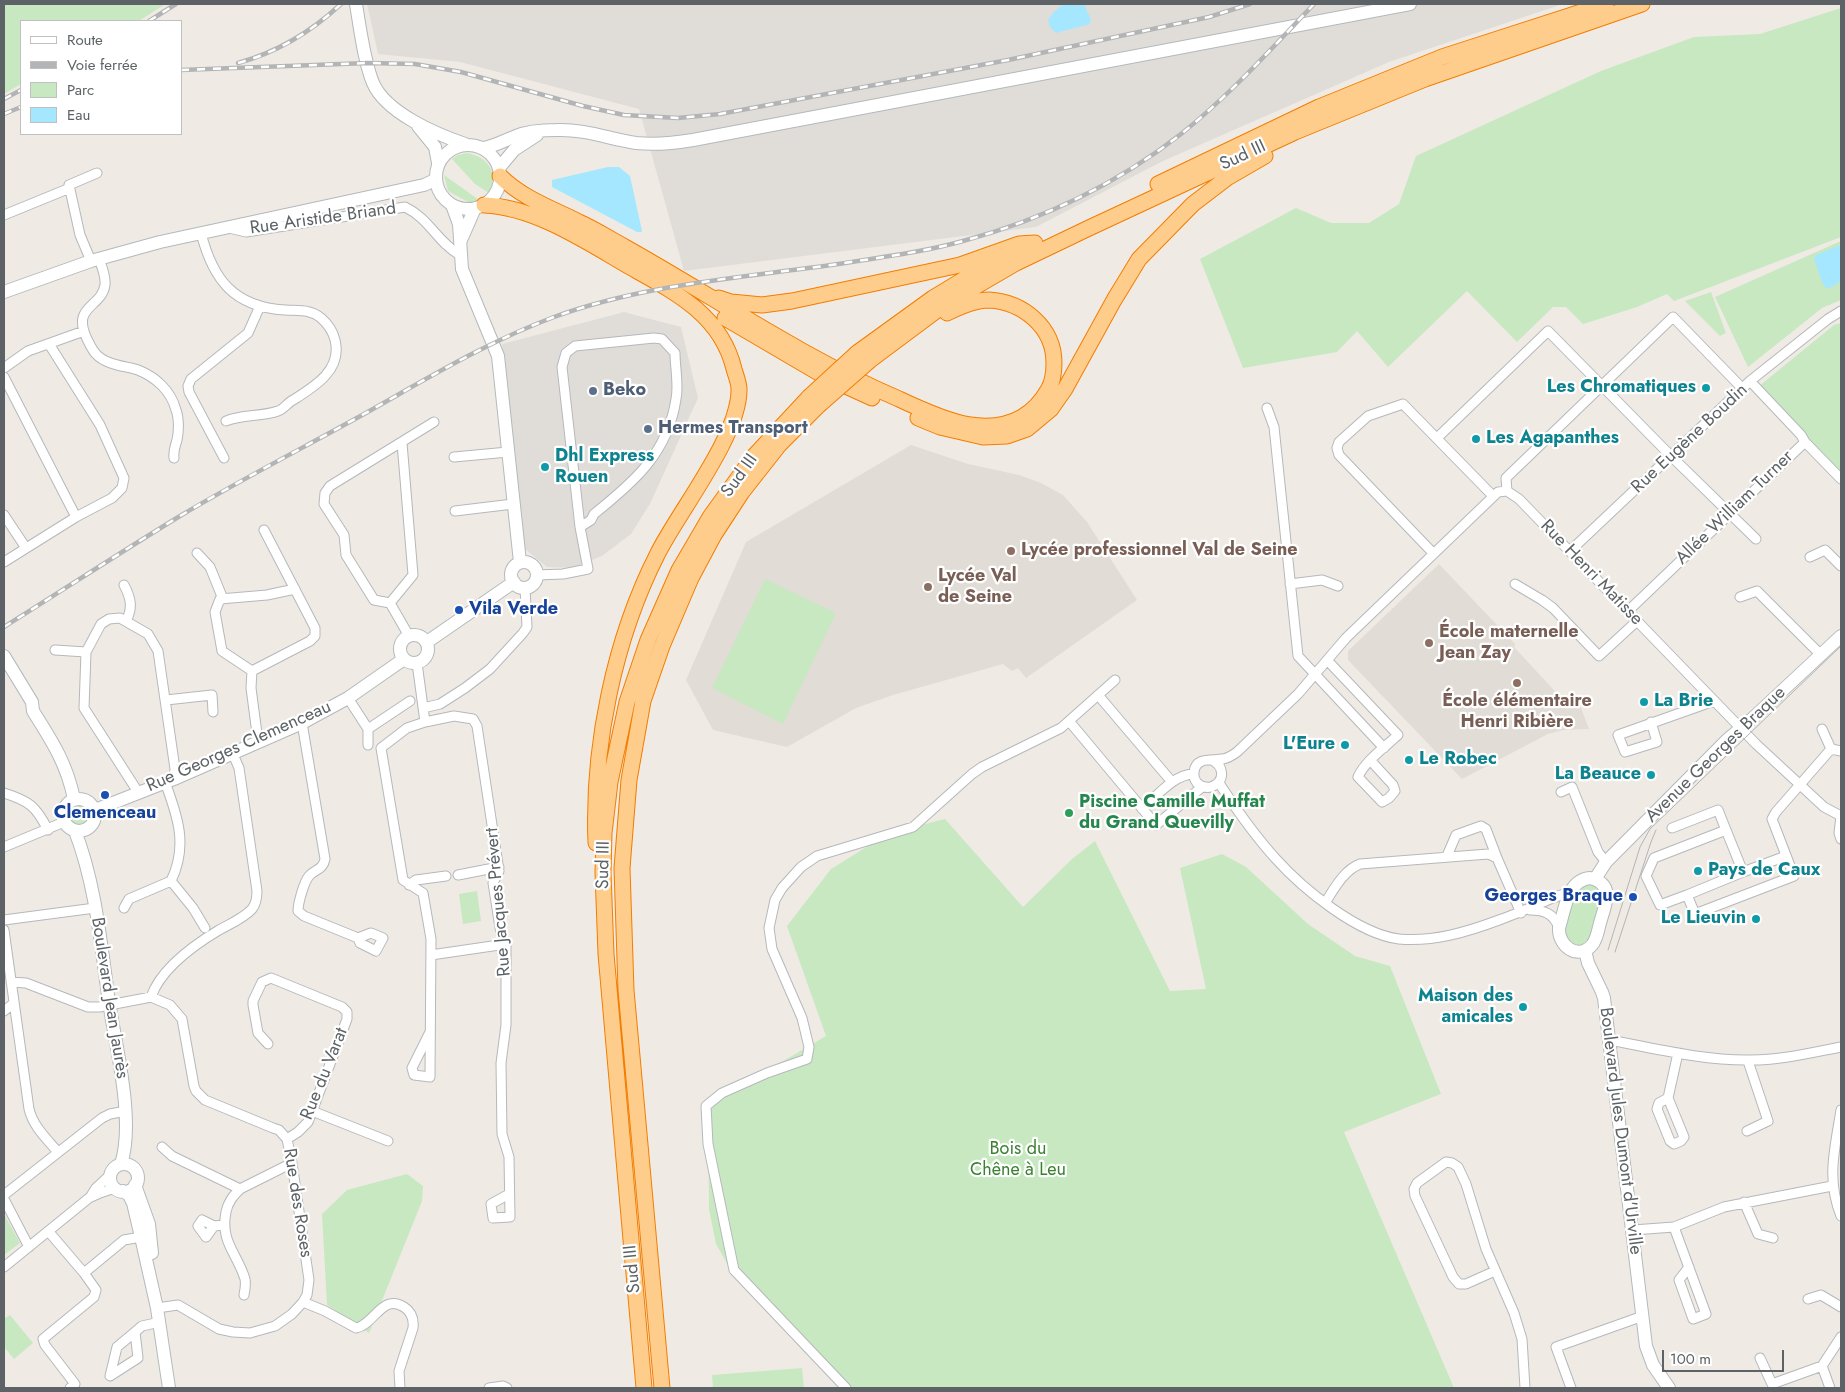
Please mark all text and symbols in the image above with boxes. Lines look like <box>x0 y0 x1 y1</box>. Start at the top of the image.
legend <box>20 20 182 135</box>
text: Route <box>67 29 103 51</box>
text: Voie ferrée <box>67 54 138 76</box>
text: Parc <box>67 79 94 101</box>
text: Eau <box>67 104 90 126</box>
street label: Sud III <box>1217 136 1269 176</box>
street label: Rue Aristide Briand <box>249 198 397 240</box>
place label: Les Chromatiques <box>1547 377 1696 399</box>
place label: Beko <box>603 380 646 402</box>
street label: Rue Eugène Boudin <box>1627 380 1753 498</box>
marker: Les Chromatiques <box>1700 382 1712 394</box>
marker: Beko <box>587 385 599 397</box>
place label: Hermes Transport <box>658 418 808 440</box>
marker: Hermes Transport <box>642 423 654 435</box>
place label: Les Agapanthes <box>1486 428 1619 450</box>
marker: Les Agapanthes <box>1470 433 1482 445</box>
place label: Dhl Express Rouen <box>555 446 654 488</box>
street label: Allée William Turner <box>1672 446 1798 570</box>
street label: Sud III <box>717 450 763 502</box>
marker: Dhl Express Rouen <box>539 461 551 473</box>
street label: Rue Henri Matisse <box>1535 516 1647 630</box>
place label: Lycée professionnel Val de Seine <box>1021 540 1298 562</box>
marker: Lycée professionnel Val de Seine <box>1005 545 1017 557</box>
place label: Lycée Val de Seine <box>938 566 1017 608</box>
marker: Lycée Val de Seine <box>922 581 934 593</box>
place label: Vila Verde <box>469 599 558 621</box>
marker: Vila Verde <box>453 604 465 616</box>
place label: École maternelle Jean Zay <box>1439 622 1579 664</box>
marker: École maternelle Jean Zay <box>1423 637 1435 649</box>
marker: École élémentaire Henri Ribière <box>1511 677 1523 689</box>
street label: Avenue Georges Braque <box>1641 682 1791 828</box>
place label: École élémentaire Henri Ribière <box>1442 691 1592 734</box>
place label: La Brie <box>1654 691 1713 713</box>
street label: Rue Georges Clemenceau <box>143 696 335 798</box>
marker: La Brie <box>1638 696 1650 708</box>
place label: L'Eure <box>1283 734 1335 756</box>
marker: L'Eure <box>1339 739 1351 751</box>
place label: Le Robec <box>1419 749 1497 771</box>
marker: Le Robec <box>1403 754 1415 766</box>
place label: La Beauce <box>1555 764 1641 786</box>
marker: La Beauce <box>1645 769 1657 781</box>
marker: Clemenceau <box>99 789 111 801</box>
place label: Piscine Camille Muffat du Grand Quevilly <box>1079 792 1265 834</box>
place label: Clemenceau <box>54 803 156 825</box>
marker: Piscine Camille Muffat du Grand Quevilly <box>1063 807 1075 819</box>
street label: Rue Jacques Prévert <box>482 827 516 977</box>
street label: Sud III <box>593 841 615 889</box>
place label: Pays de Caux <box>1708 860 1820 882</box>
marker: Pays de Caux <box>1692 865 1704 877</box>
place label: Georges Braque <box>1485 886 1623 908</box>
marker: Georges Braque <box>1627 891 1639 903</box>
place label: Le Lieuvin <box>1661 908 1746 930</box>
marker: Le Lieuvin <box>1750 913 1762 925</box>
street label: Boulevard Jean Jaurès <box>86 916 132 1080</box>
place label: Maison des amicales <box>1418 986 1513 1028</box>
marker: Maison des amicales <box>1517 1001 1529 1013</box>
street label: Boulevard Jules Dumont d'Urville <box>1594 1006 1646 1256</box>
street label: Rue du Varat <box>297 1025 353 1123</box>
park label: Bois du Chêne à Leu <box>970 1139 1066 1182</box>
street label: Rue des Roses <box>278 1147 316 1259</box>
street label: Sud III <box>620 1244 646 1294</box>
scale bar <box>1665 1340 1788 1372</box>
text: 100 m <box>1670 1348 1711 1370</box>

